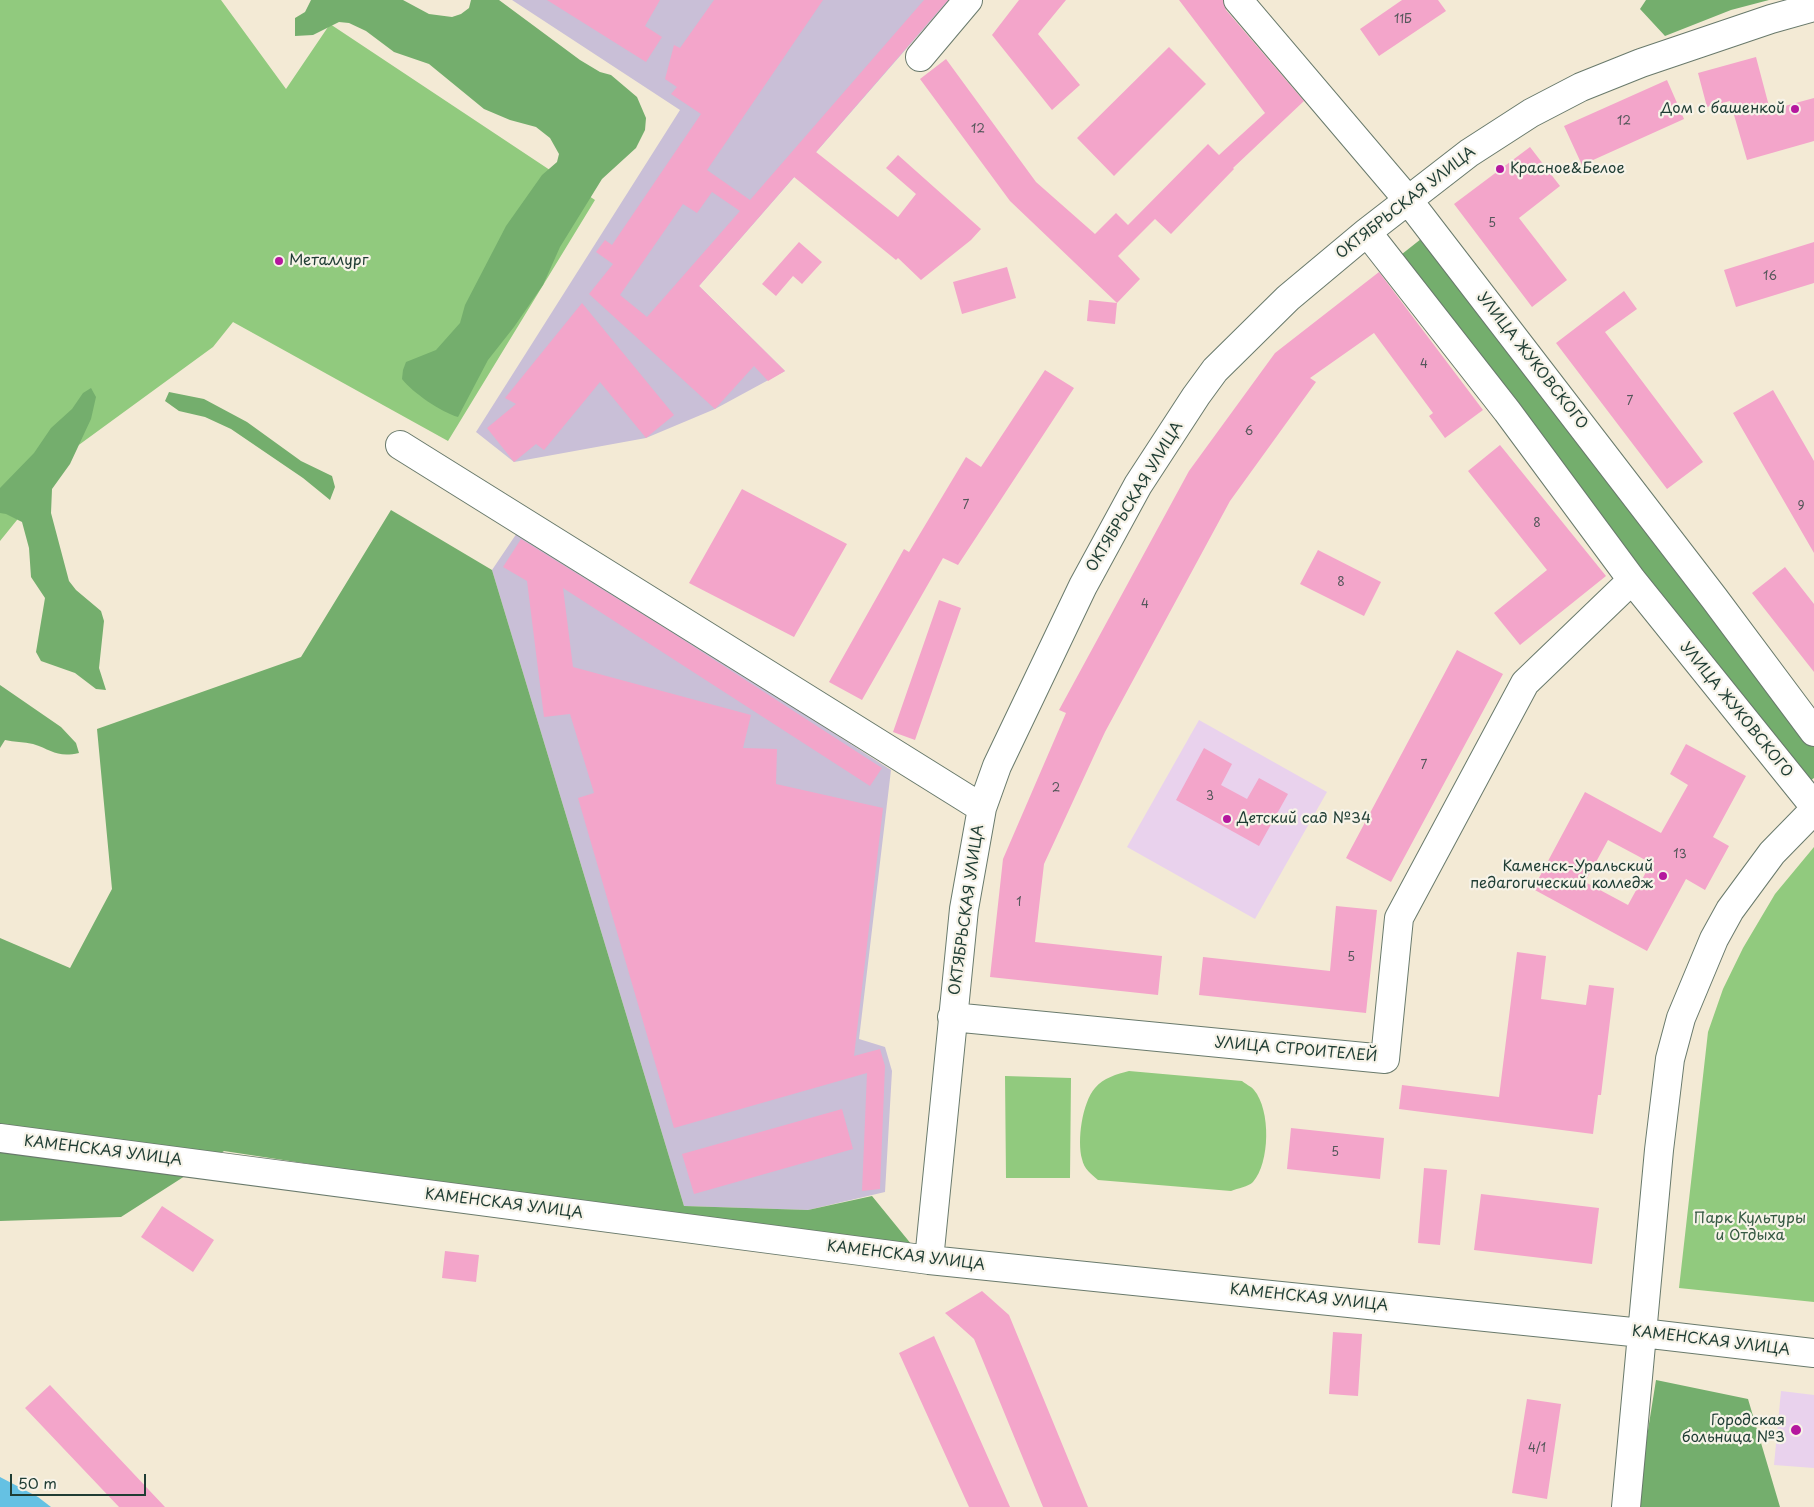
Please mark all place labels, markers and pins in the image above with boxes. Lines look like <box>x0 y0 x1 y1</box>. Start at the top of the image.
place label: Дом с башенкой <box>1661 100 1785 118</box>
marker: Дом с башенкой <box>1789 103 1801 115</box>
place label: Красное&Белое <box>1510 160 1625 178</box>
marker: Красное&Белое <box>1494 163 1506 175</box>
place label: Металлург <box>289 252 368 270</box>
marker: Металлург <box>273 255 285 267</box>
place label: Детский сад №34 <box>1237 810 1371 828</box>
marker: Детский сад №34 <box>1221 813 1233 825</box>
place label: Каменск-Уральский педагогический колледж <box>1470 858 1653 893</box>
marker: Каменск-Уральский педагогический колледж <box>1657 870 1669 882</box>
place label: Городская больница №3 <box>1682 1412 1785 1447</box>
marker: Городская больница №3 <box>1789 1423 1803 1437</box>

